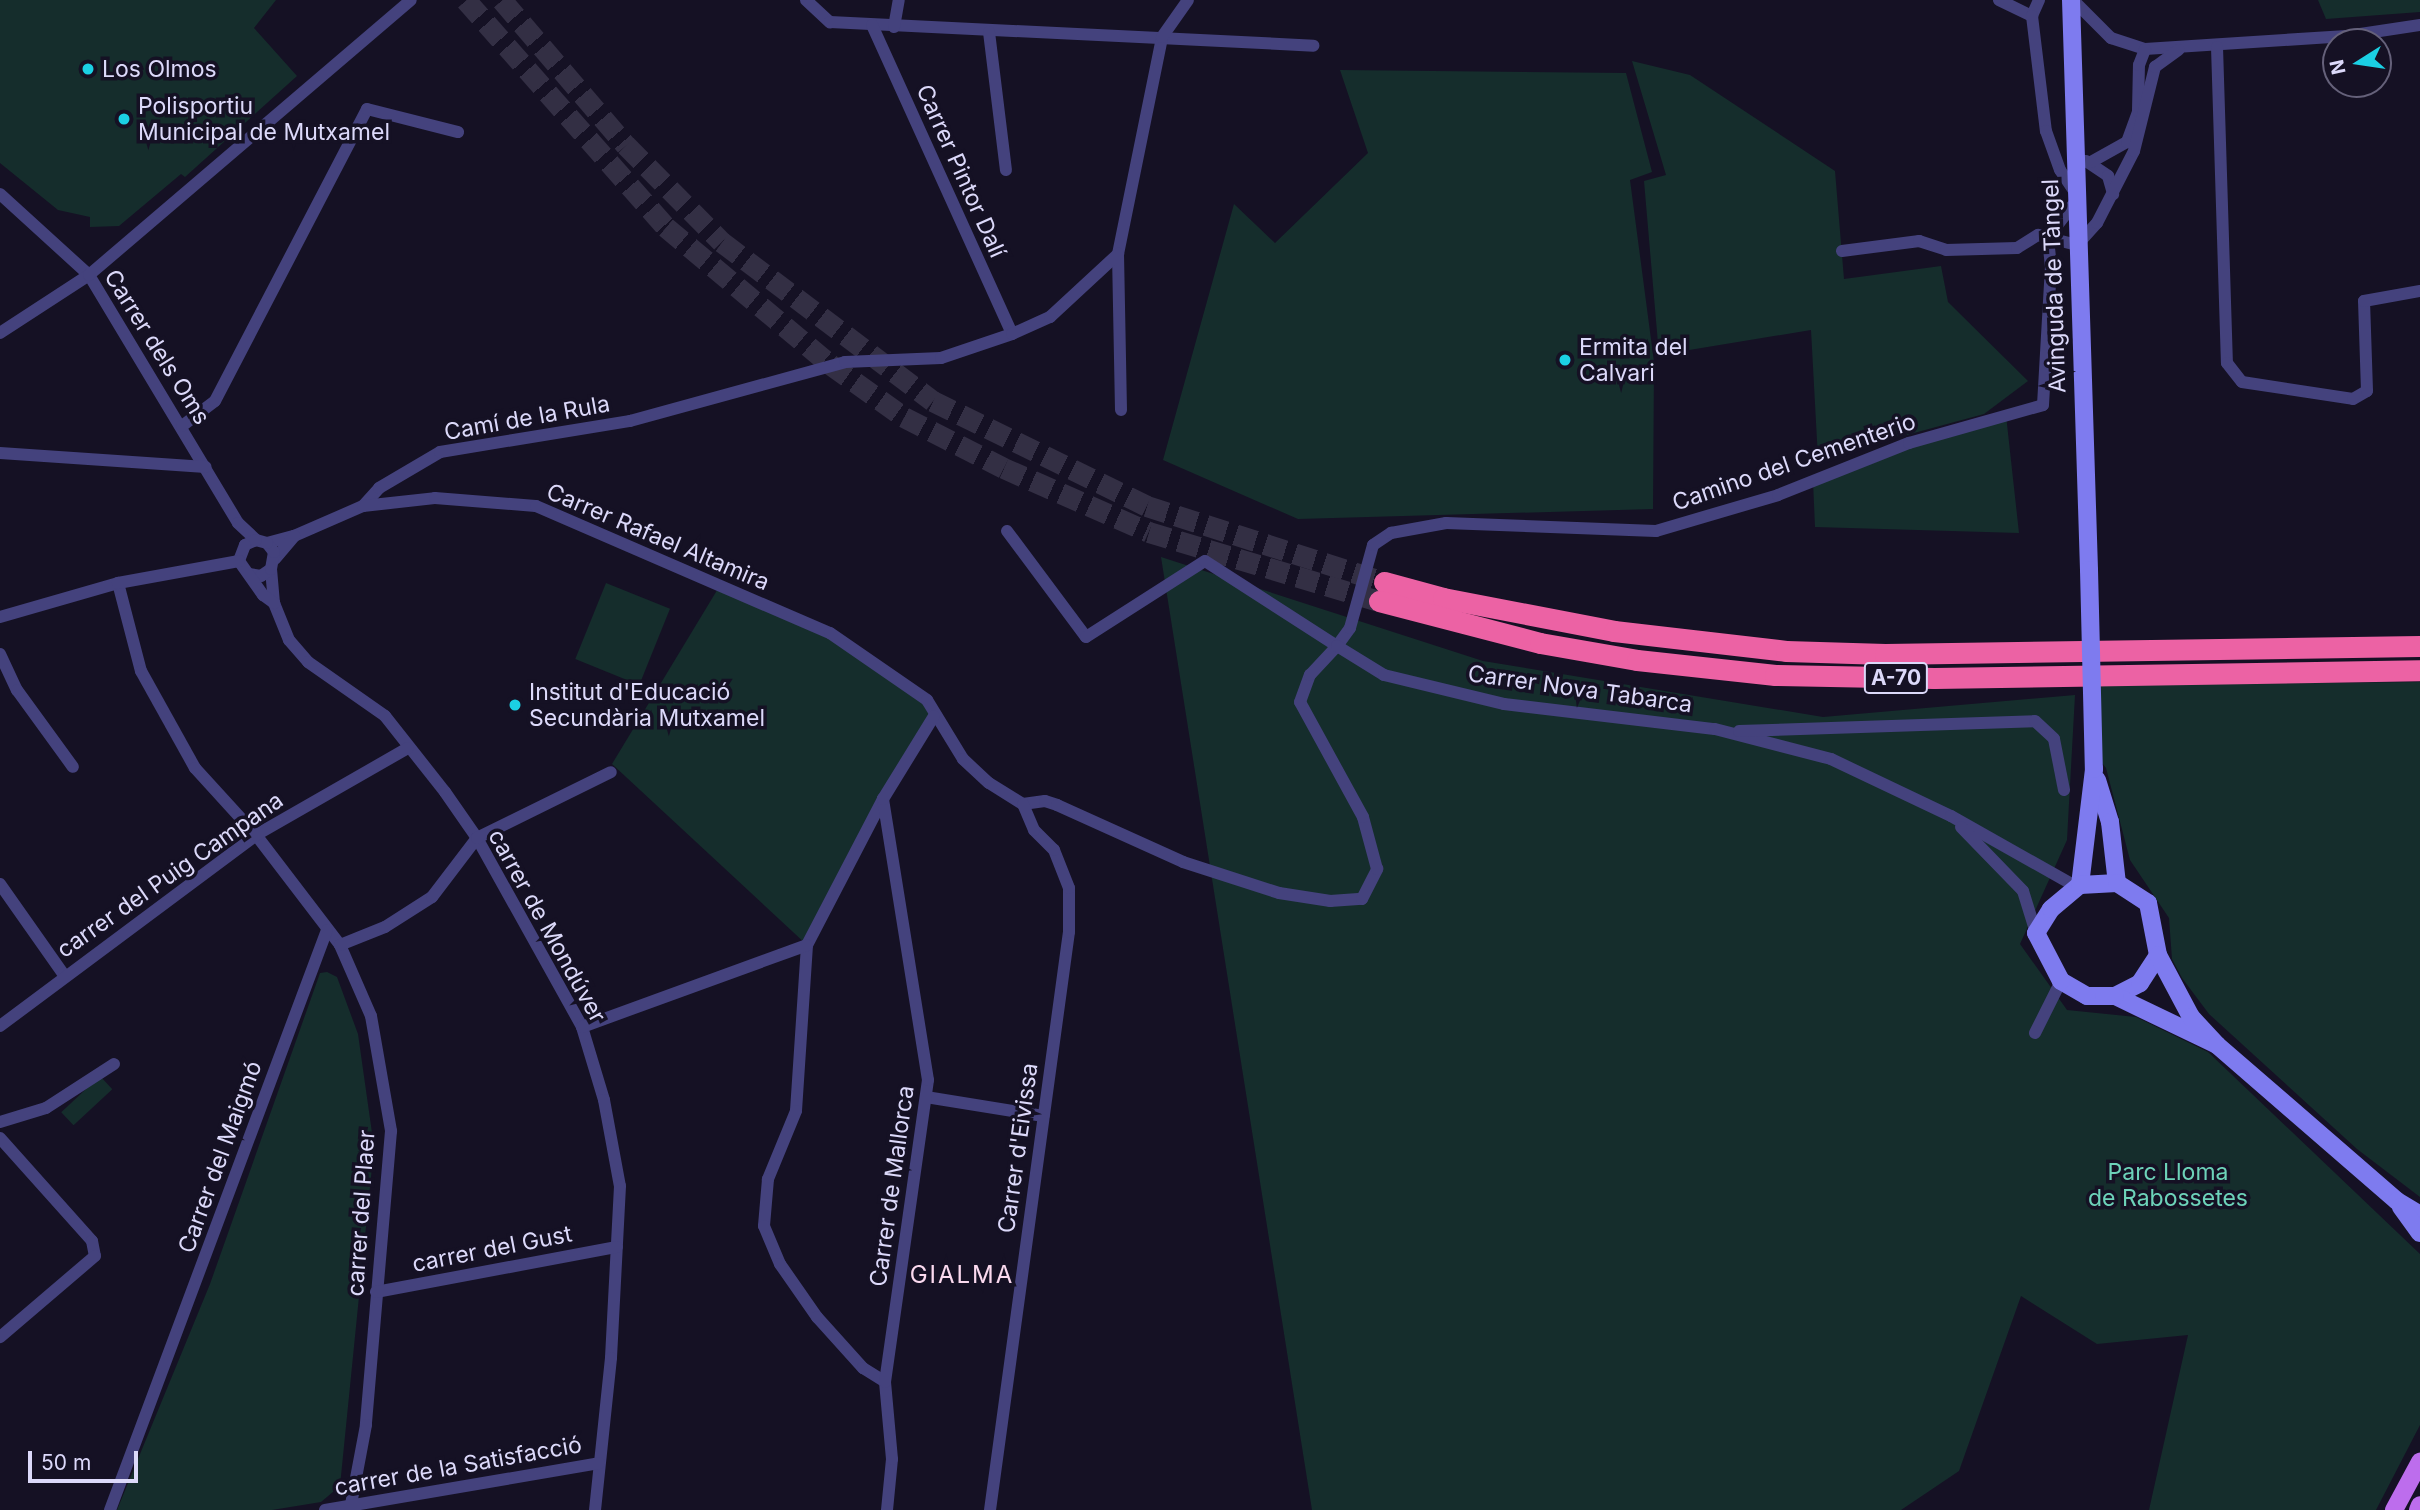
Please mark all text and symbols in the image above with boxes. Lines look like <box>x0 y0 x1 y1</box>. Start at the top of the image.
north arrow <box>2322 28 2392 98</box>
place label: Los Olmos <box>102 55 217 83</box>
text: N <box>2325 58 2351 77</box>
marker: Los Olmos <box>80 61 96 77</box>
street label: Carrer Pintor Dalí <box>911 80 1011 262</box>
place label: Polisportiu Municipal de Mutxamel <box>138 92 390 146</box>
marker: Polisportiu Municipal de Mutxamel <box>116 111 132 127</box>
street label: Avinguda de Tàngel <box>2036 178 2072 394</box>
street label: Carrer dels Oms <box>98 265 216 429</box>
place label: Ermita del Calvari <box>1579 333 1688 387</box>
marker: Ermita del Calvari <box>1557 352 1573 368</box>
street label: Camí de la Rula <box>442 390 612 446</box>
street label: Camino del Cementerio <box>1669 407 1919 517</box>
street label: Carrer Rafael Altamira <box>542 478 774 596</box>
street label: Carrer Nova Tabarca <box>1466 660 1694 718</box>
road number: A-70 <box>1863 660 1929 696</box>
place label: Institut d'Educació Secundària Mutxamel <box>529 678 765 732</box>
marker: Institut d'Educació Secundària Mutxamel <box>507 697 523 713</box>
street label: carrer del Puig Campana <box>52 786 288 964</box>
street label: carrer de Mondúver <box>482 825 612 1027</box>
street label: Carrer del Maigmó <box>172 1057 268 1257</box>
street label: Carrer d'Eivissa <box>992 1061 1044 1235</box>
street label: Carrer de Mallorca <box>864 1084 920 1288</box>
street label: carrer del Plaer <box>341 1129 381 1297</box>
park label: Parc Lloma de Rabossetes <box>2088 1158 2248 1212</box>
street label: carrer del Gust <box>410 1220 574 1278</box>
district label: GIALMA <box>910 1261 1014 1289</box>
street label: carrer de la Satisfacció <box>332 1431 584 1501</box>
scale bar <box>32 1436 142 1480</box>
text: 50 m <box>41 1450 91 1475</box>

